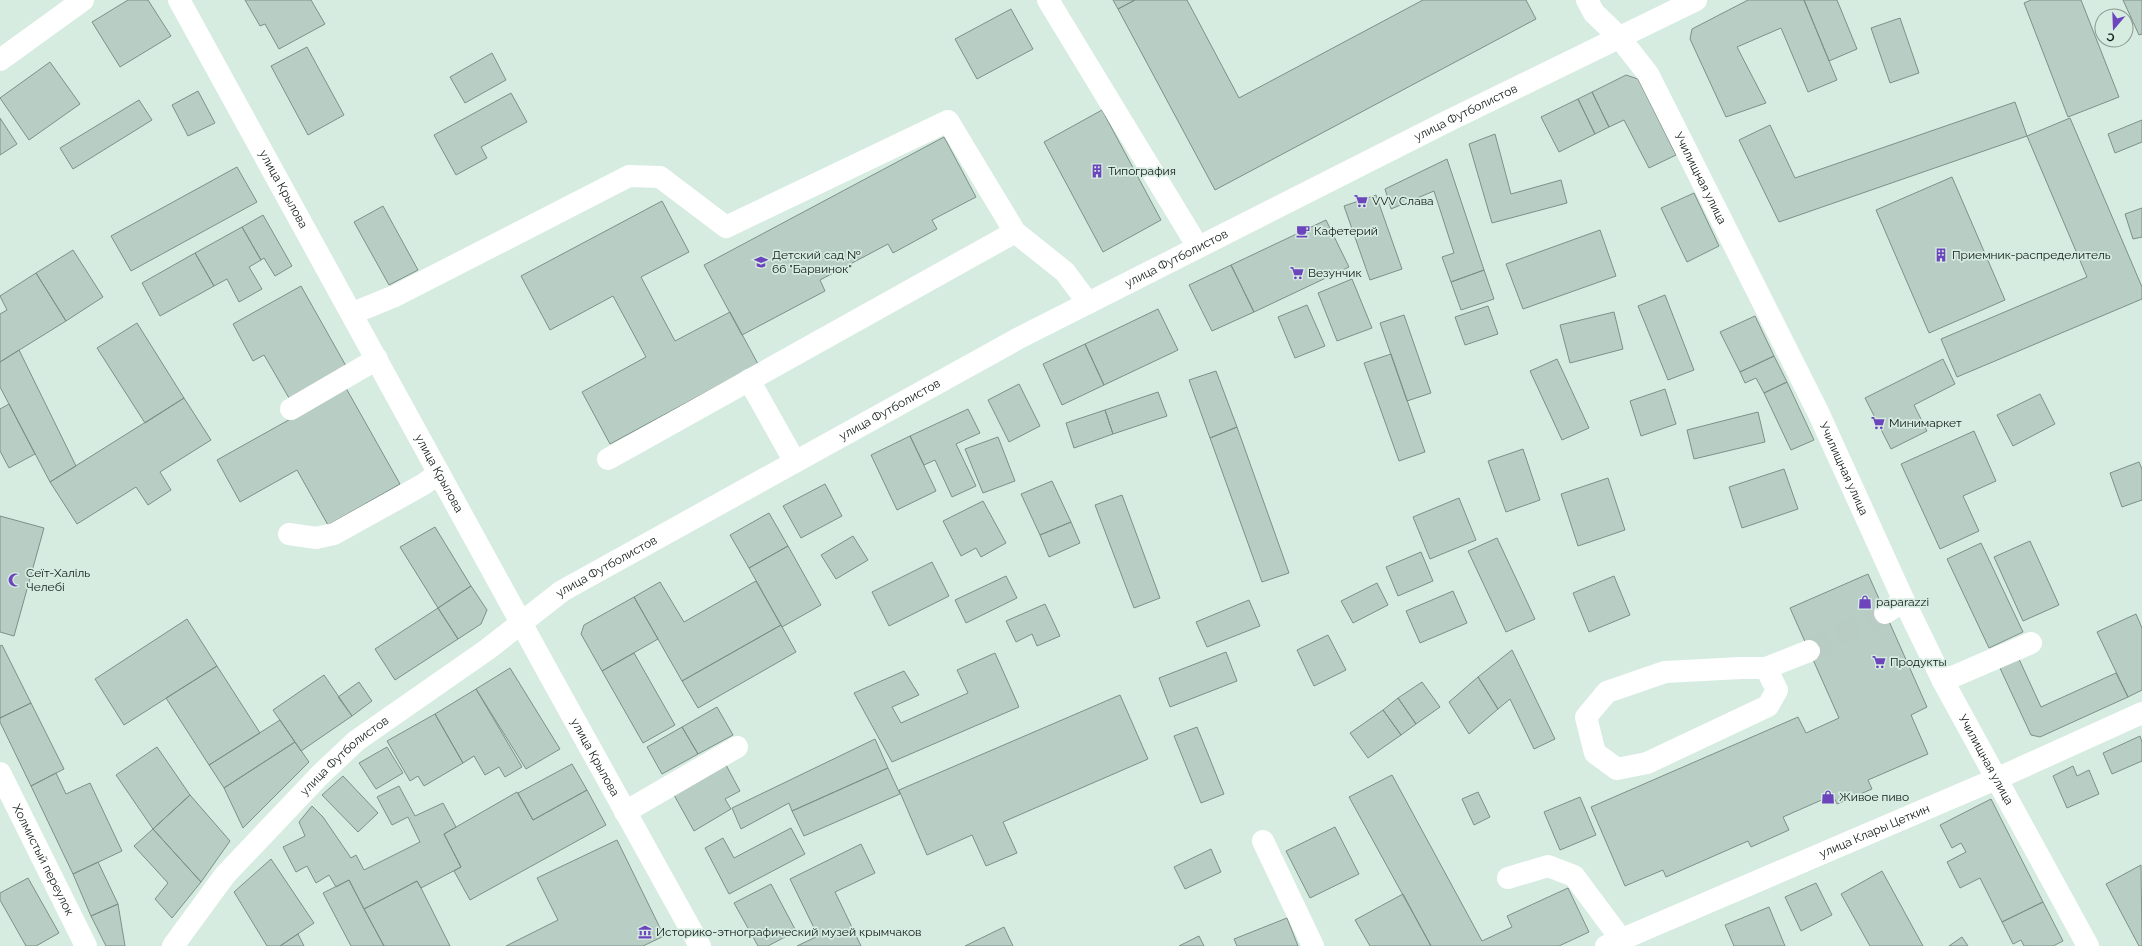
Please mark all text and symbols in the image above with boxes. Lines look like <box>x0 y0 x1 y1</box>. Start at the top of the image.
north arrow <box>2094 8 2134 48</box>
text: С <box>2105 29 2117 44</box>
street label: улица Футболистов <box>1412 81 1520 144</box>
street label: Училищная улица <box>1671 130 1729 226</box>
street label: улица Крылова <box>256 148 311 231</box>
building icon: Типография <box>1089 163 1105 179</box>
place label: Типография <box>1108 164 1176 178</box>
supermarket icon: VVV Слава <box>1353 193 1369 209</box>
place label: VVV Слава <box>1372 194 1434 208</box>
cafe icon: Кафетерий <box>1295 223 1311 239</box>
place label: Кафетерий <box>1314 224 1378 238</box>
street label: улица Футболистов <box>1123 227 1230 290</box>
building icon: Приемник-распределитель <box>1933 247 1949 263</box>
place label: Детский сад № 66 "Барвинок" <box>772 248 861 276</box>
place label: Приемник-распределитель <box>1952 248 2111 262</box>
school or university icon: Детский сад № 66 "Барвинок" <box>753 254 769 270</box>
supermarket icon: Везунчик <box>1289 265 1305 281</box>
place label: Везунчик <box>1308 266 1362 280</box>
street label: улица Футболистов <box>837 376 943 443</box>
supermarket icon: Минимаркет <box>1870 415 1886 431</box>
place label: Минимаркет <box>1889 416 1962 430</box>
street label: Училищная улица <box>1816 420 1871 518</box>
street label: улица Крылова <box>412 432 466 515</box>
street label: улица Футболистов <box>553 533 659 600</box>
place label: Сеїт-Халіль Челебі <box>26 566 90 594</box>
mosque icon: Сеїт-Халіль Челебі <box>7 572 23 588</box>
shop icon: paparazzi <box>1857 594 1873 610</box>
place label: paparazzi <box>1876 595 1929 609</box>
supermarket icon: Продукты <box>1871 654 1887 670</box>
place label: Продукты <box>1890 655 1947 669</box>
street label: Училищная улица <box>1956 712 2016 807</box>
street label: улица Футболистов <box>297 713 391 798</box>
street label: улица Крылова <box>568 716 622 799</box>
shop icon: Живое пиво <box>1820 789 1836 805</box>
place label: Живое пиво <box>1839 790 1909 804</box>
street label: улица Клары Цеткин <box>1817 801 1932 861</box>
street label: Холмистый переулок <box>10 802 77 918</box>
museum icon: Историко-этнографический музей крымчаков <box>637 924 653 940</box>
place label: Историко-этнографический музей крымчаков <box>656 925 922 939</box>

